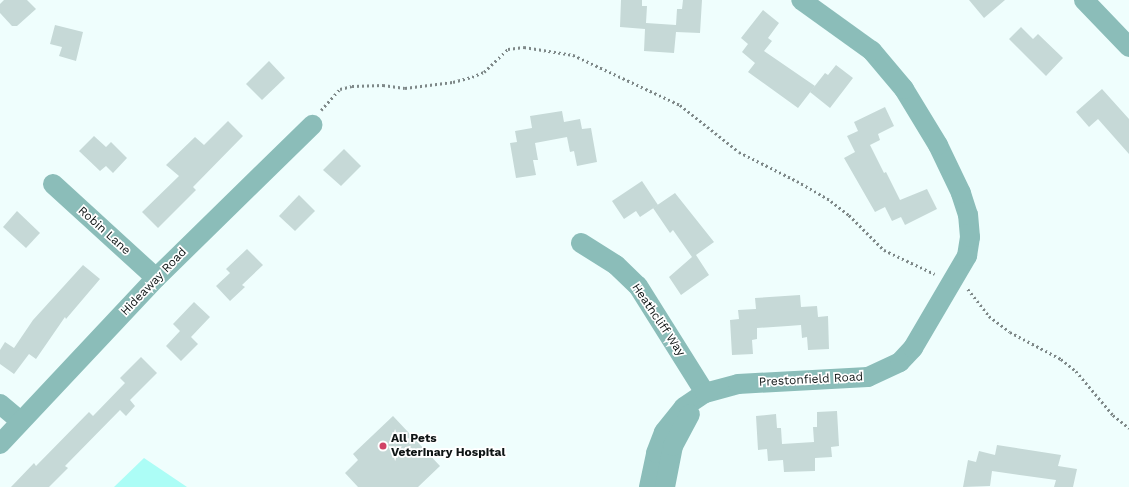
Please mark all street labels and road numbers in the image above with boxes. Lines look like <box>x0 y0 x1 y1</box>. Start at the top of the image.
street label: Robin Lane <box>75 204 133 258</box>
street label: Hideaway Road <box>118 245 190 319</box>
street label: Heathcliff Way <box>628 281 688 359</box>
street label: Prestonfield Road <box>759 370 863 390</box>

